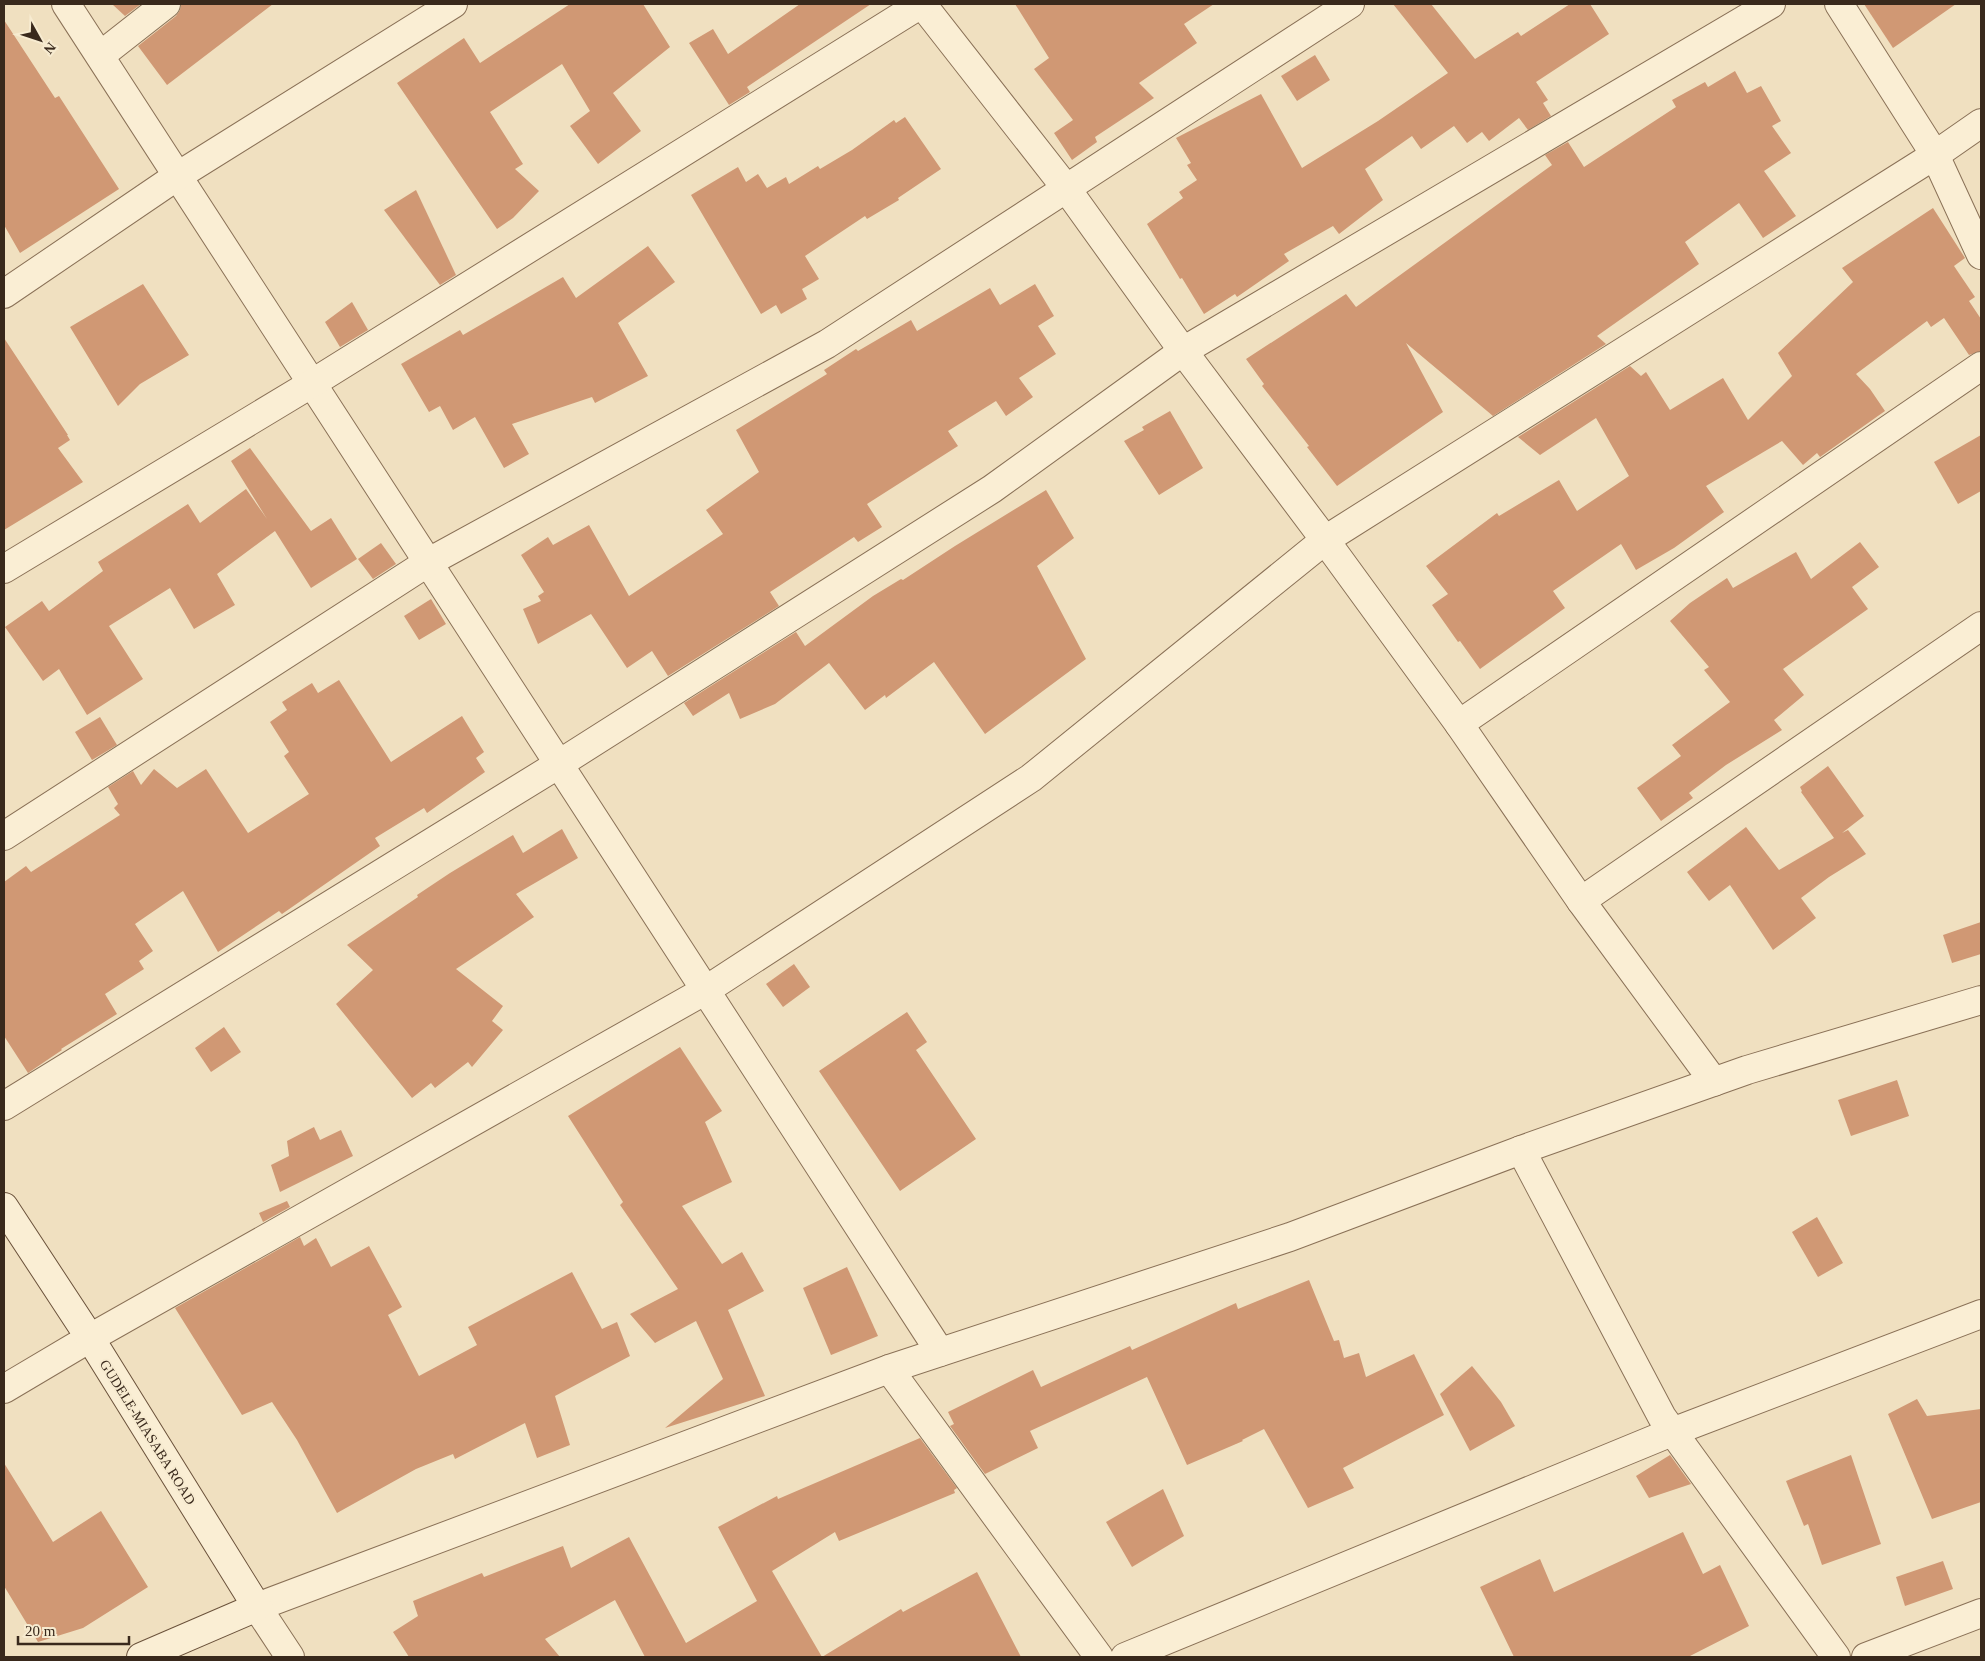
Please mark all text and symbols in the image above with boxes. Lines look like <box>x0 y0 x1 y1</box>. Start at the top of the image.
north arrow <box>15 15 65 65</box>
text: N <box>41 39 59 57</box>
street label: GUDELE-MIASABA ROAD <box>97 1357 198 1507</box>
scale bar <box>18 1614 129 1646</box>
text: 20 m <box>25 1623 56 1639</box>

